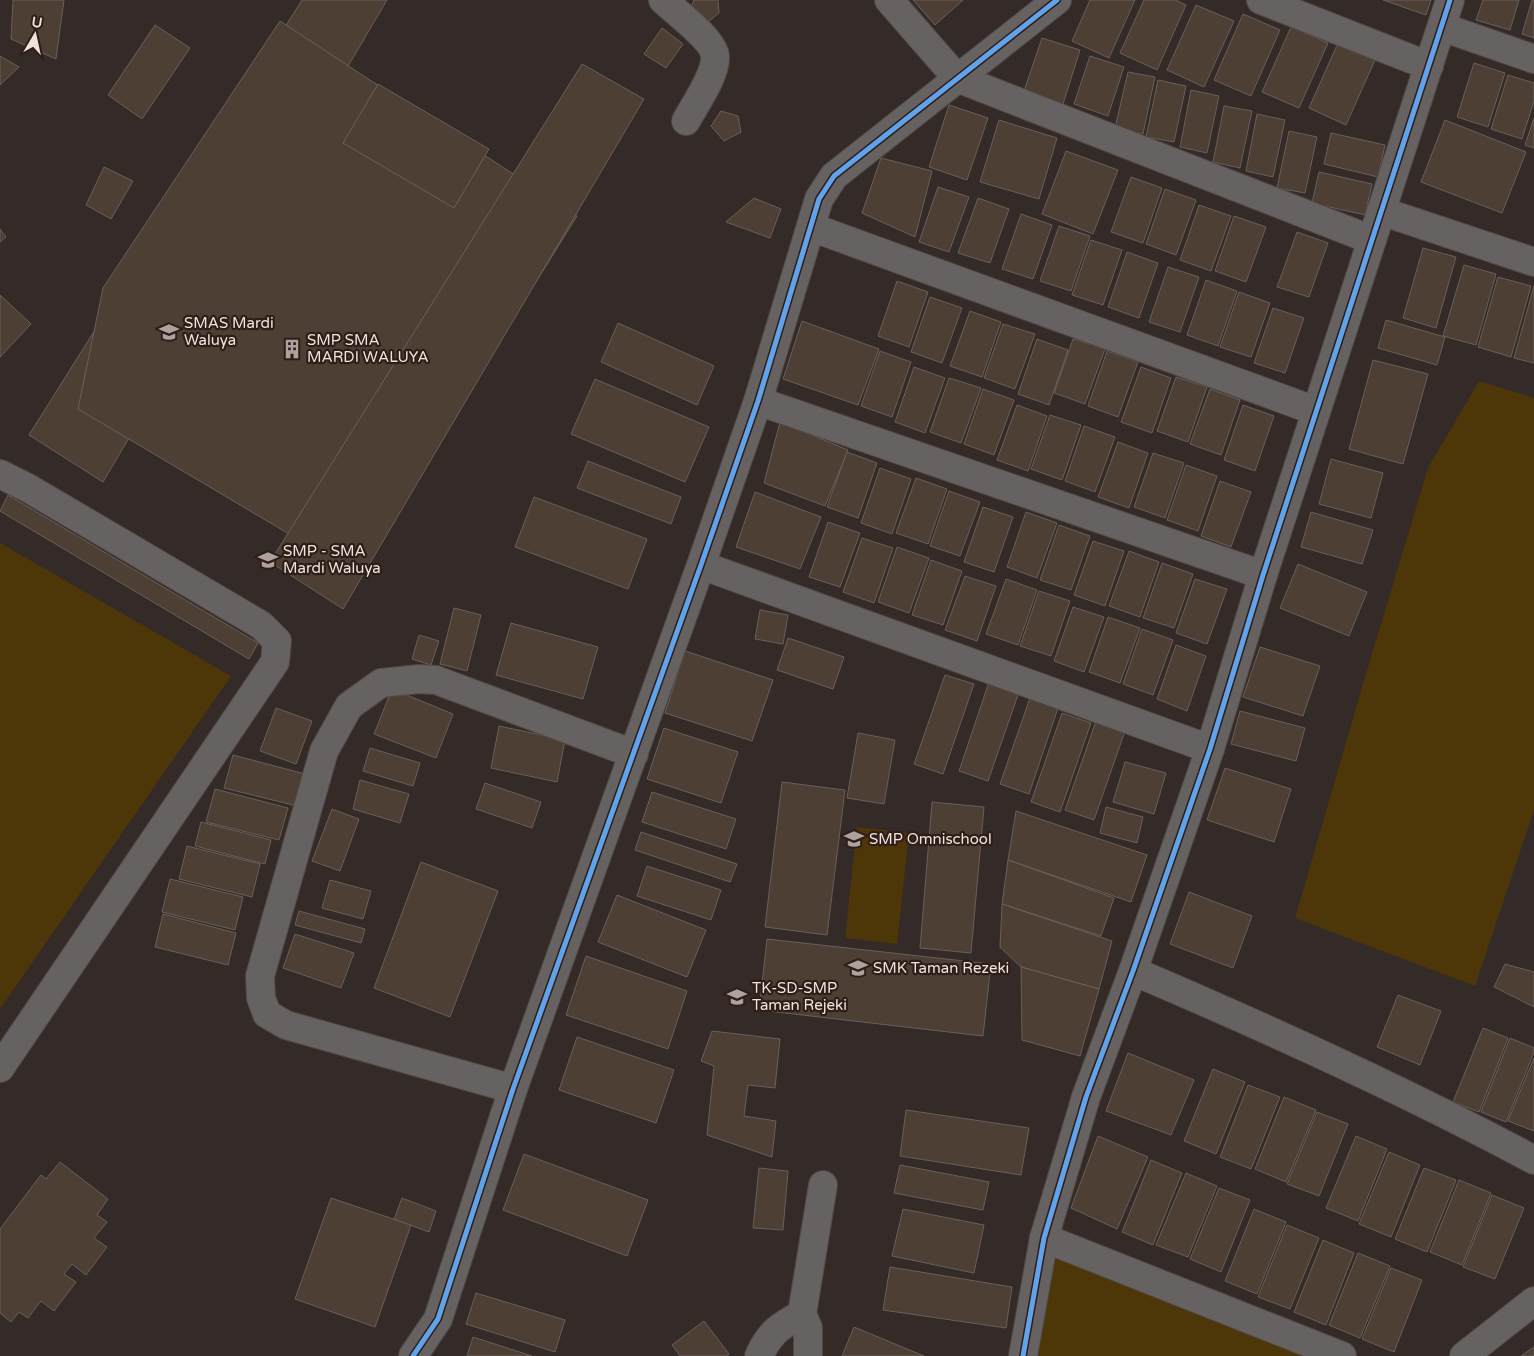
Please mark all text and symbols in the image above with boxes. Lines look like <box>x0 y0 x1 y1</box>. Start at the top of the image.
north arrow <box>10 10 60 60</box>
text: U <box>30 13 44 32</box>
place label: SMAS Mardi Waluya <box>184 314 274 349</box>
school or university icon: SMAS Mardi Waluya <box>158 321 180 343</box>
place label: SMP SMA MARDI WALUYA <box>307 331 429 366</box>
building icon: SMP SMA MARDI WALUYA <box>281 338 303 360</box>
place label: SMP - SMA Mardi Waluya <box>283 542 381 577</box>
school or university icon: SMP - SMA Mardi Waluya <box>257 549 279 571</box>
school or university icon: SMP Omnischool <box>843 828 865 850</box>
place label: SMP Omnischool <box>869 830 992 848</box>
school or university icon: SMK Taman Rezeki <box>847 957 869 979</box>
place label: SMK Taman Rezeki <box>873 959 1009 977</box>
place label: TK-SD-SMP Taman Rejeki <box>752 979 847 1014</box>
school or university icon: TK-SD-SMP Taman Rejeki <box>726 986 748 1008</box>

